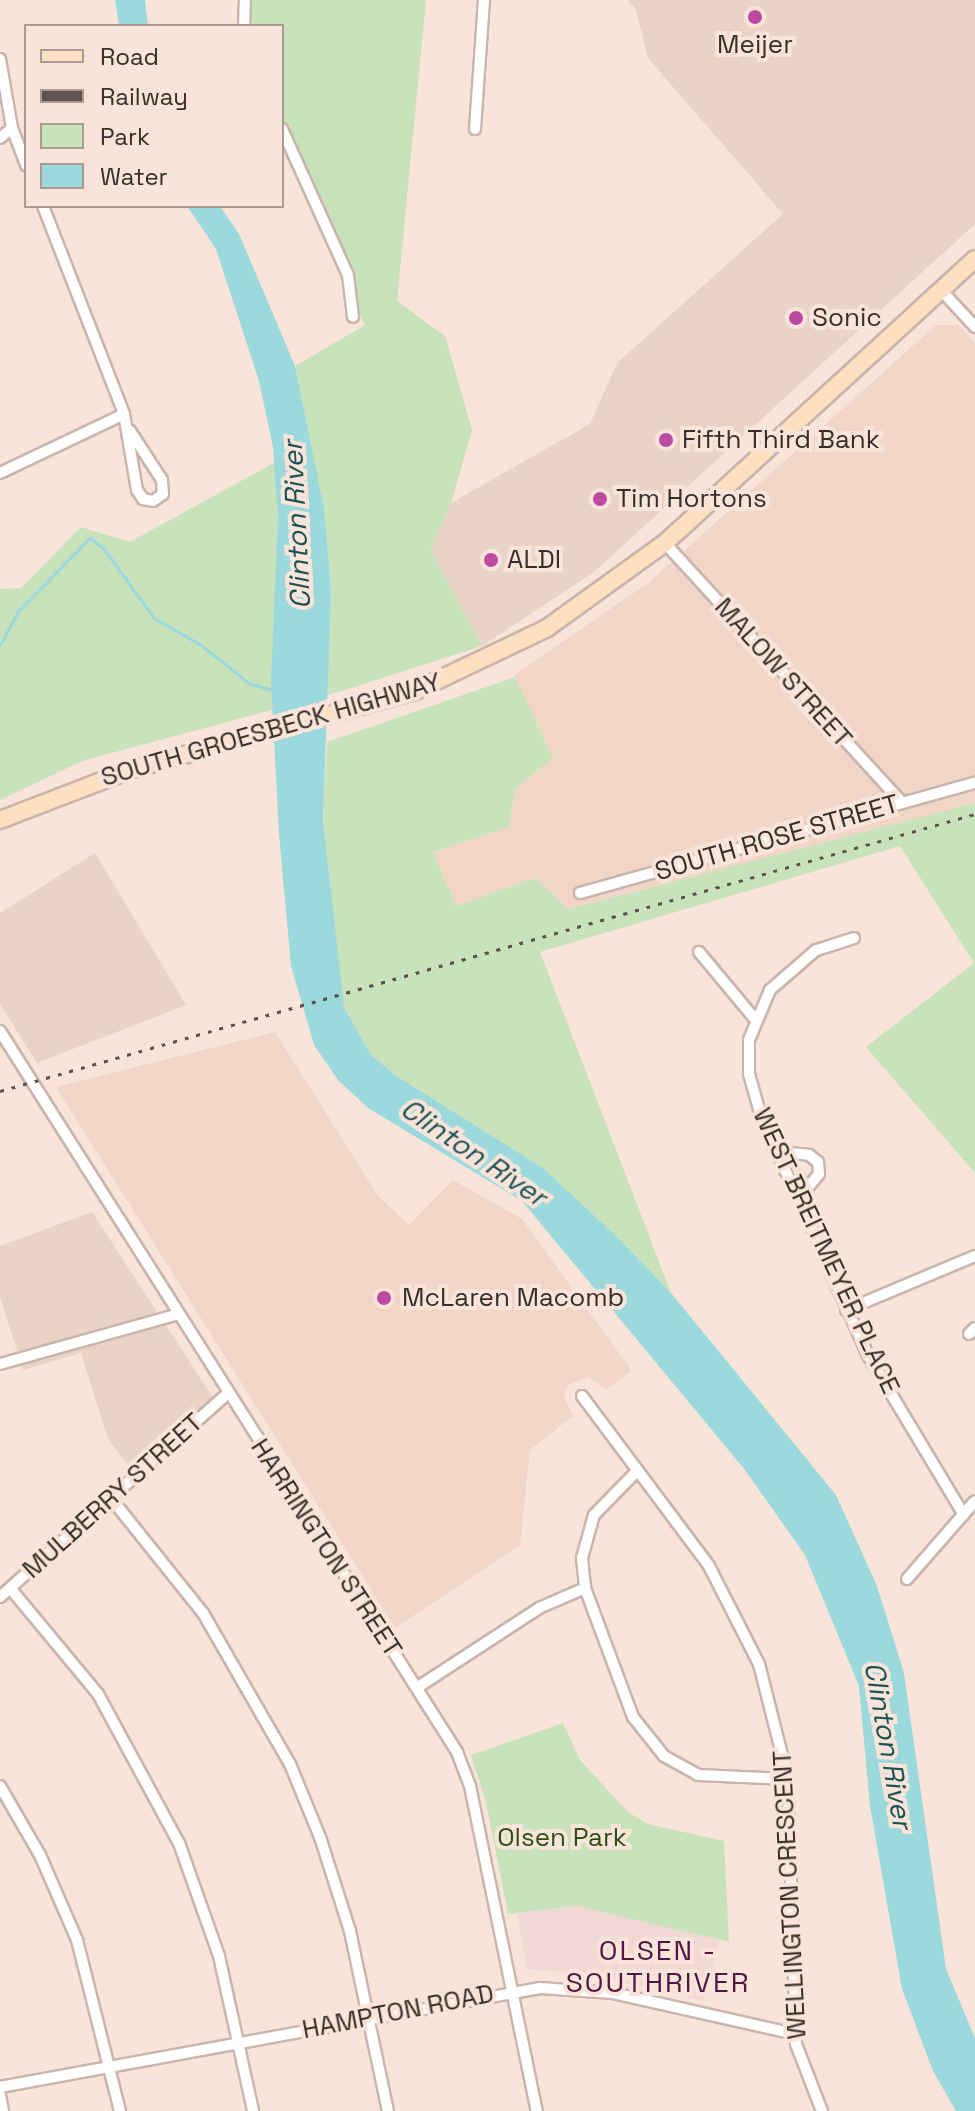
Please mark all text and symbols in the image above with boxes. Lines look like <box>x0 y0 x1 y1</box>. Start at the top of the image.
marker: Meijer <box>746 8 764 26</box>
legend <box>24 24 284 208</box>
place label: Meijer <box>717 29 793 61</box>
text: Road <box>100 41 159 72</box>
text: Railway <box>100 81 188 112</box>
text: Park <box>100 121 150 152</box>
text: Water <box>100 161 168 192</box>
place label: Sonic <box>812 302 882 334</box>
marker: Sonic <box>787 309 805 327</box>
place label: Fifth Third Bank <box>682 424 880 456</box>
marker: Fifth Third Bank <box>657 431 675 449</box>
water label: Clinton River <box>275 440 317 610</box>
place label: Tim Hortons <box>616 483 767 515</box>
marker: Tim Hortons <box>591 490 609 508</box>
place label: ALDI <box>507 544 561 576</box>
marker: ALDI <box>482 551 500 569</box>
street label: MALOW STREET <box>708 592 858 754</box>
street label: SOUTH GROESBECK HIGHWAY <box>97 666 445 794</box>
street label: SOUTH ROSE STREET <box>652 788 902 888</box>
water label: Clinton River <box>395 1091 553 1213</box>
street label: WEST BREITMEYER PLACE <box>746 1103 906 1399</box>
place label: McLaren Macomb <box>402 1282 624 1314</box>
marker: McLaren Macomb <box>373 1287 395 1309</box>
street label: MULBERRY STREET <box>16 1407 210 1585</box>
street label: HARRINGTON STREET <box>244 1433 408 1663</box>
water label: Clinton River <box>858 1659 920 1831</box>
street label: WELLINGTON CRESCENT <box>767 1750 813 2040</box>
park label: Olsen Park <box>497 1822 627 1854</box>
district label: OLSEN - SOUTHRIVER <box>566 1933 750 1999</box>
street label: HAMPTON ROAD <box>300 1978 496 2046</box>

